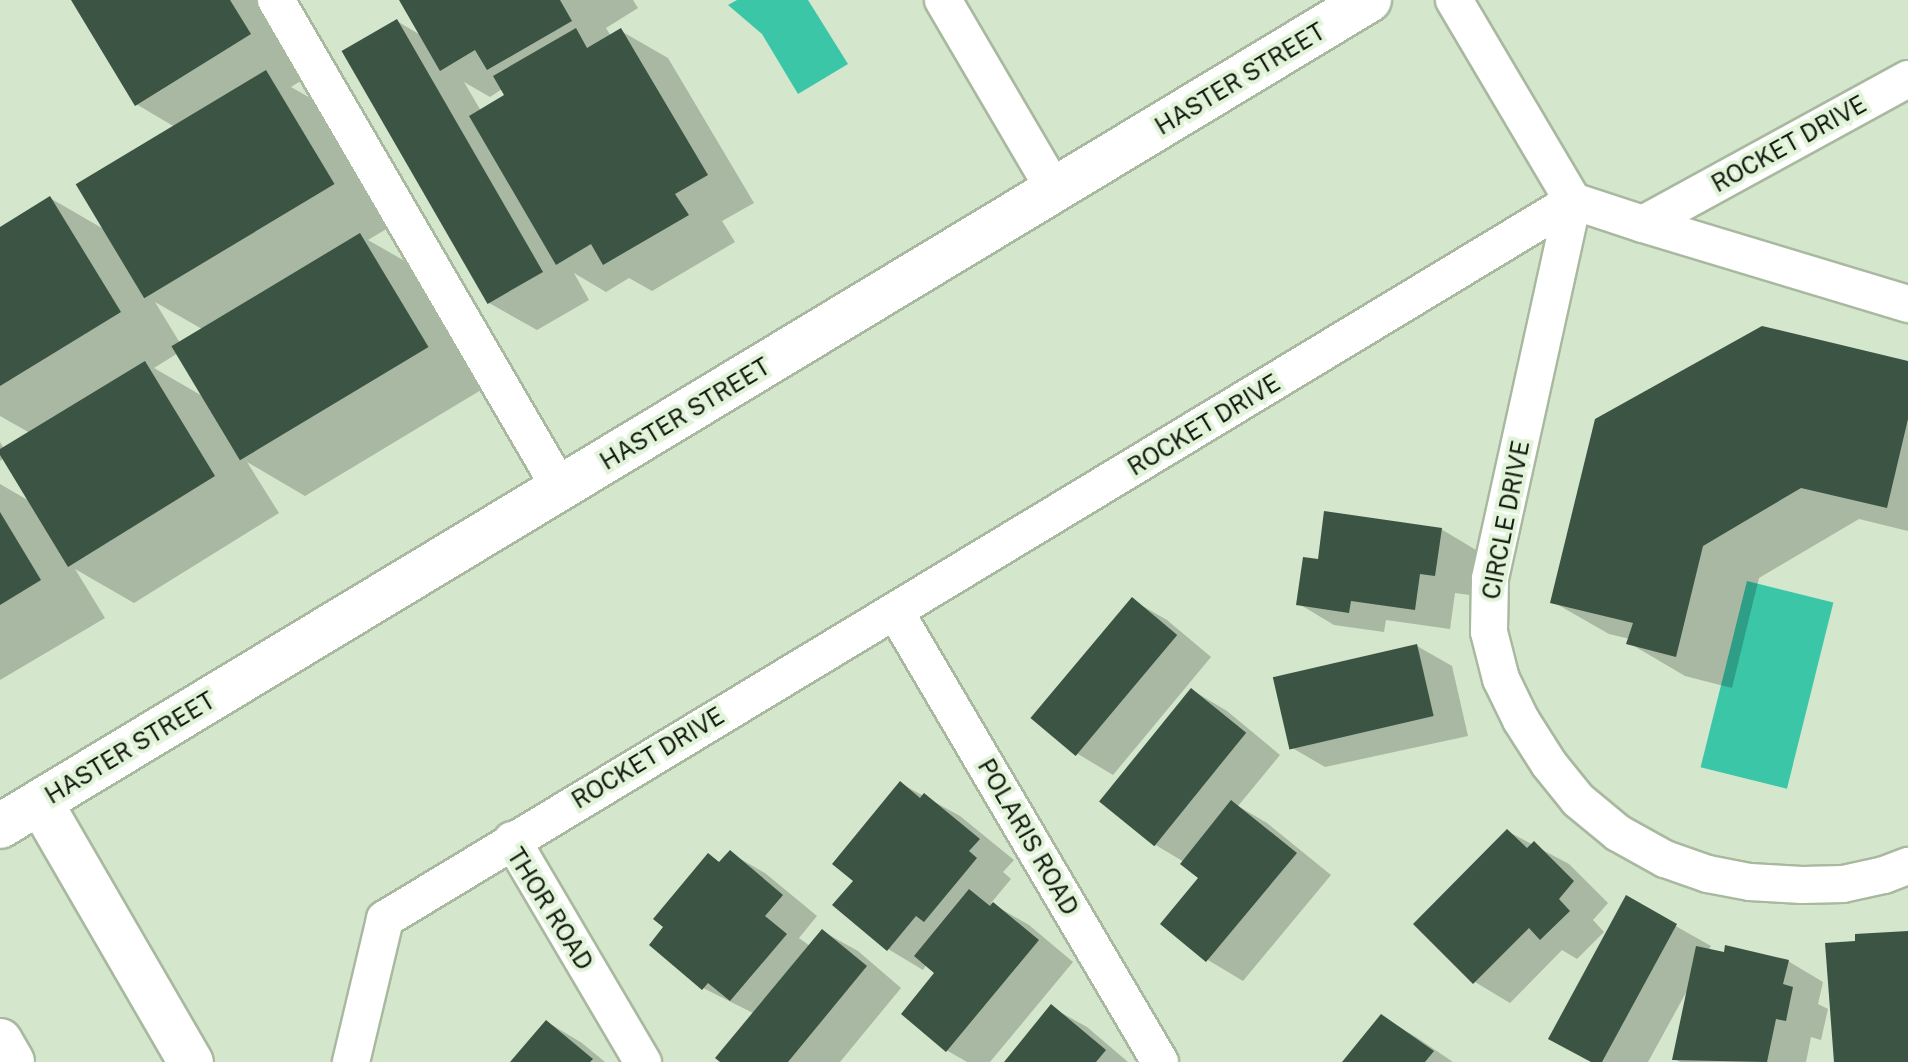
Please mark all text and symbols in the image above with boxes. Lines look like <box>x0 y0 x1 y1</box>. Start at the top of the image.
street label: HASTER STREET <box>1150 17 1330 141</box>
street label: ROCKET DRIVE <box>1707 90 1871 198</box>
street label: HASTER STREET <box>595 352 775 476</box>
street label: ROCKET DRIVE <box>1123 368 1285 482</box>
street label: CIRCLE DRIVE <box>1476 438 1536 602</box>
street label: HASTER STREET <box>40 686 220 810</box>
street label: ROCKET DRIVE <box>567 701 729 815</box>
street label: POLARIS ROAD <box>972 754 1084 920</box>
street label: THOR ROAD <box>501 843 599 975</box>

